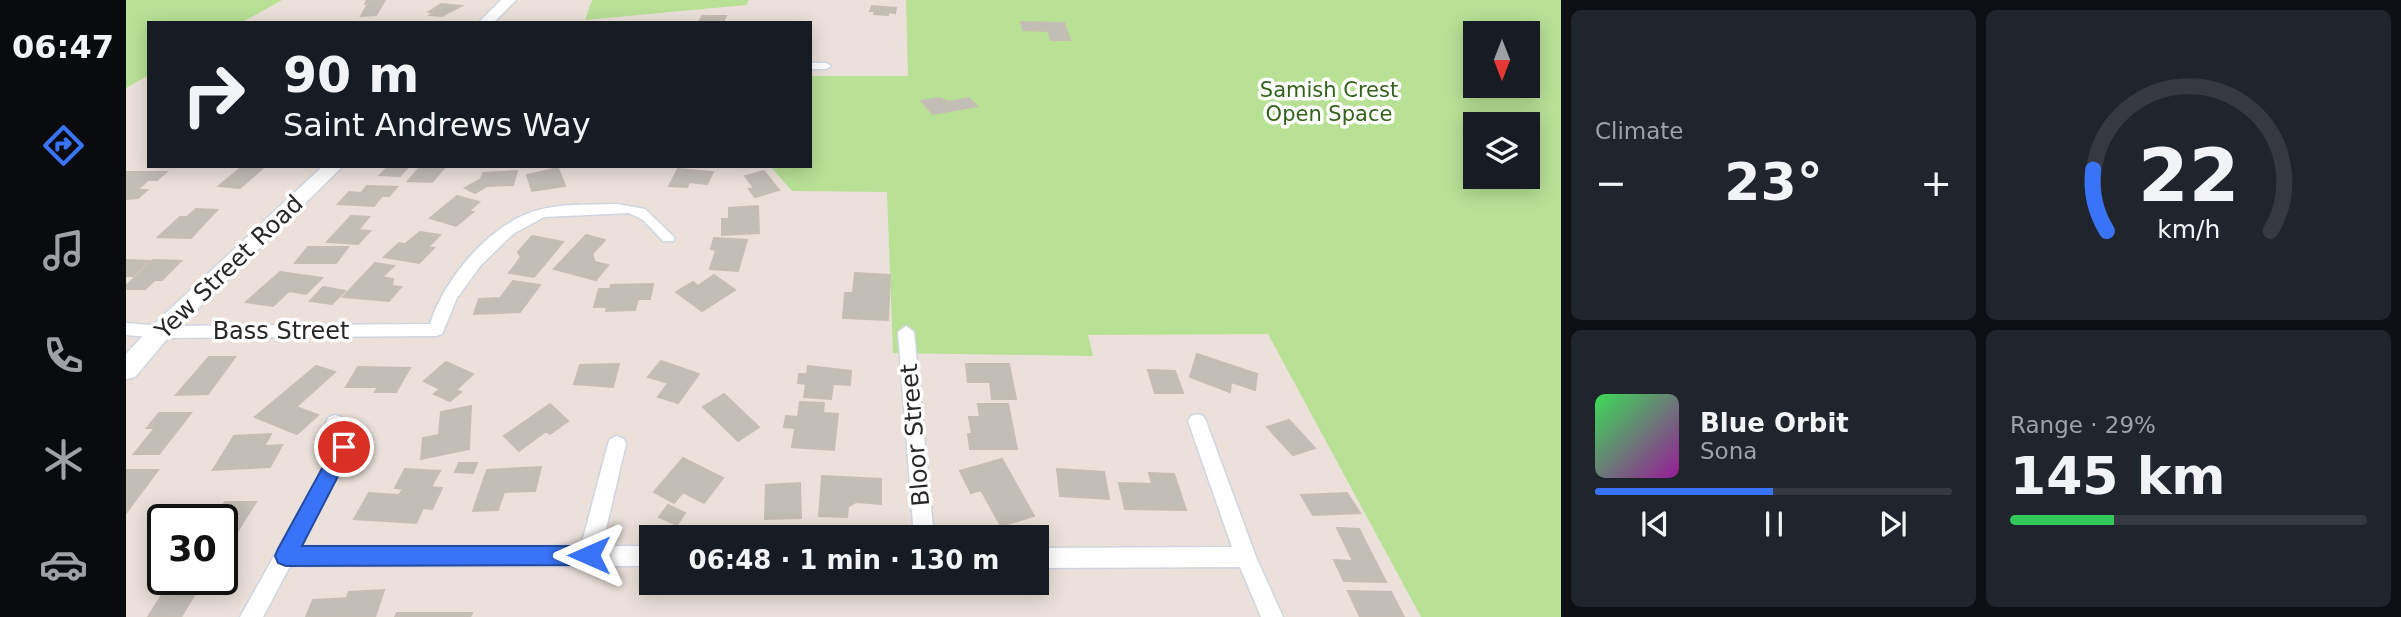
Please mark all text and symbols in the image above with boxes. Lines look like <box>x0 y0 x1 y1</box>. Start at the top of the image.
north arrow <box>1463 21 1540 98</box>
map controls <box>1463 21 1540 189</box>
text: 06:47 <box>12 28 114 66</box>
text: 90 m <box>283 47 419 104</box>
icon: right <box>168 49 259 140</box>
park label: Samish Crest Open Space <box>1260 78 1398 126</box>
text: Saint Andrews Way <box>283 106 591 144</box>
button: layers <box>1463 112 1540 189</box>
text: Climate <box>1595 118 1684 144</box>
icon: directions <box>39 121 88 170</box>
text: 22 <box>2138 133 2239 218</box>
text: 23° <box>1724 152 1823 212</box>
text: − <box>1595 161 1627 205</box>
text: + <box>1920 161 1952 205</box>
street label: Yew Street Road <box>149 189 309 345</box>
text: km/h <box>2157 215 2220 244</box>
icon: music <box>39 226 88 275</box>
street label: Bass Street <box>213 317 349 345</box>
icon: phone <box>39 331 88 380</box>
street label: Bloor Street <box>895 363 935 507</box>
text: Blue Orbit <box>1700 408 1849 438</box>
text: Range · 29% <box>2010 412 2156 438</box>
pin <box>314 417 374 477</box>
icon: arrive <box>325 428 363 466</box>
icon: climate <box>39 435 88 484</box>
text: Sona <box>1700 438 1757 464</box>
text: 145 km <box>2010 446 2225 506</box>
speed limit sign: 30 <box>147 504 238 595</box>
icon: previous <box>1636 505 1674 543</box>
icon: pause <box>1755 505 1793 543</box>
icon: next <box>1874 505 1912 543</box>
position arrow <box>552 518 626 592</box>
icon: car <box>39 540 88 589</box>
text: 06:48 · 1 min · 130 m <box>689 545 999 575</box>

